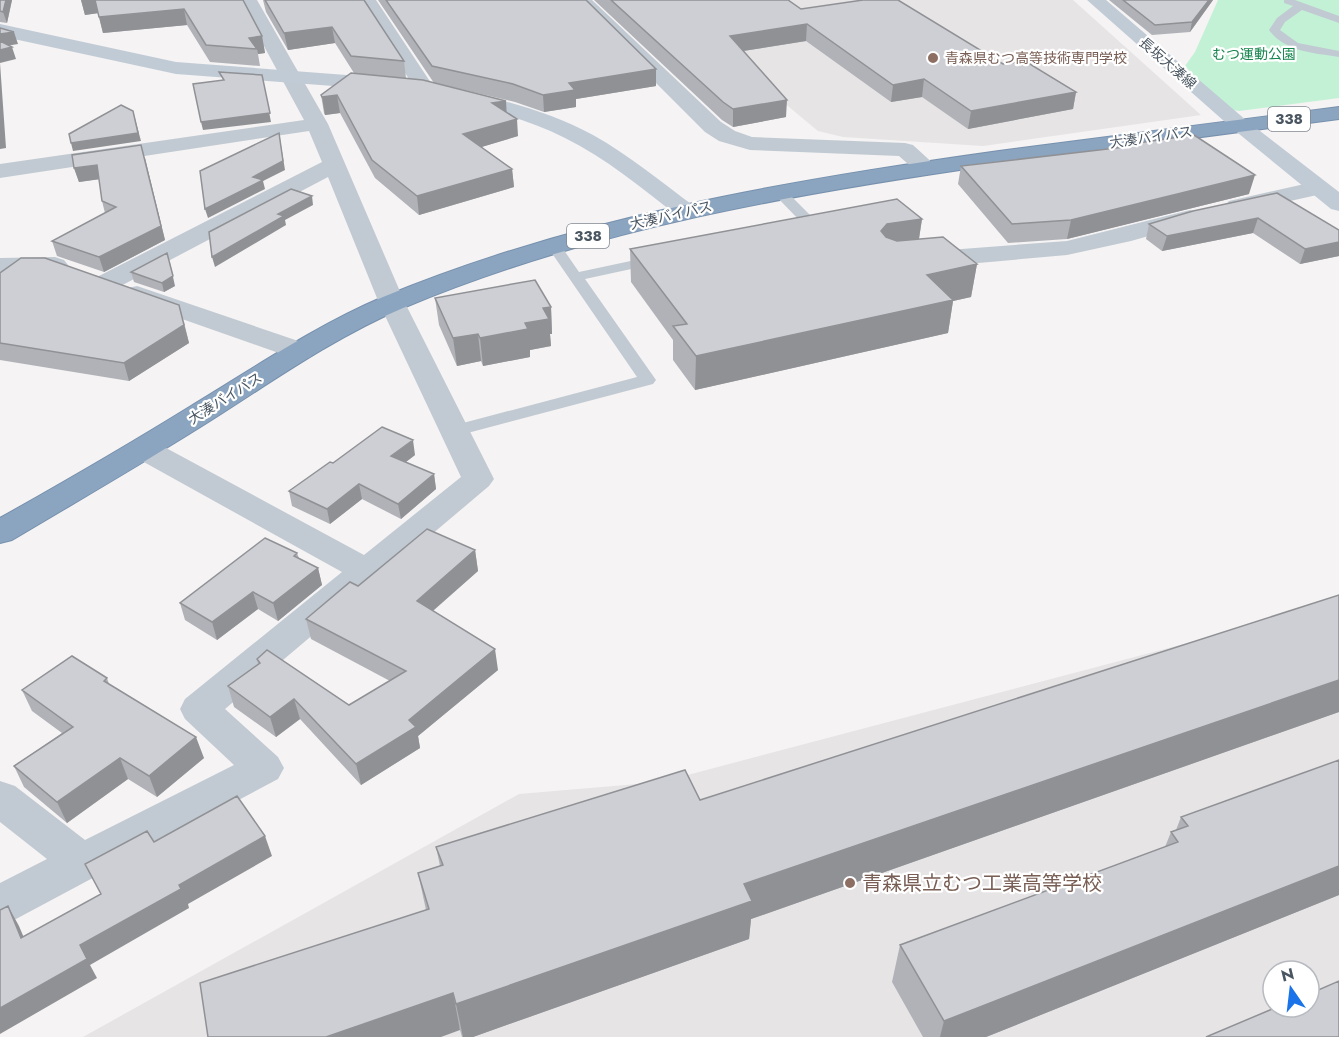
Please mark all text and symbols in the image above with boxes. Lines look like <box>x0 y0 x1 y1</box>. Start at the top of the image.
street label: 長坂大湊線 <box>1135 32 1201 94</box>
park label: むつ運動公園 <box>1212 44 1296 64</box>
place label: 青森県むつ高等技術専門学校 <box>945 48 1127 68</box>
marker: 青森県むつ高等技術専門学校 <box>926 51 940 65</box>
road number: 338 <box>1268 107 1310 131</box>
street label: 大湊バイパス <box>1108 121 1194 153</box>
street label: 大湊バイパス <box>628 196 714 234</box>
road number: 338 <box>567 224 609 248</box>
street label: 大湊バイパス <box>184 367 266 429</box>
place label: 青森県立むつ工業高等学校 <box>862 869 1102 898</box>
marker: 青森県立むつ工業高等学校 <box>843 876 857 890</box>
north arrow <box>1261 959 1321 1019</box>
text: N <box>1279 962 1296 988</box>

